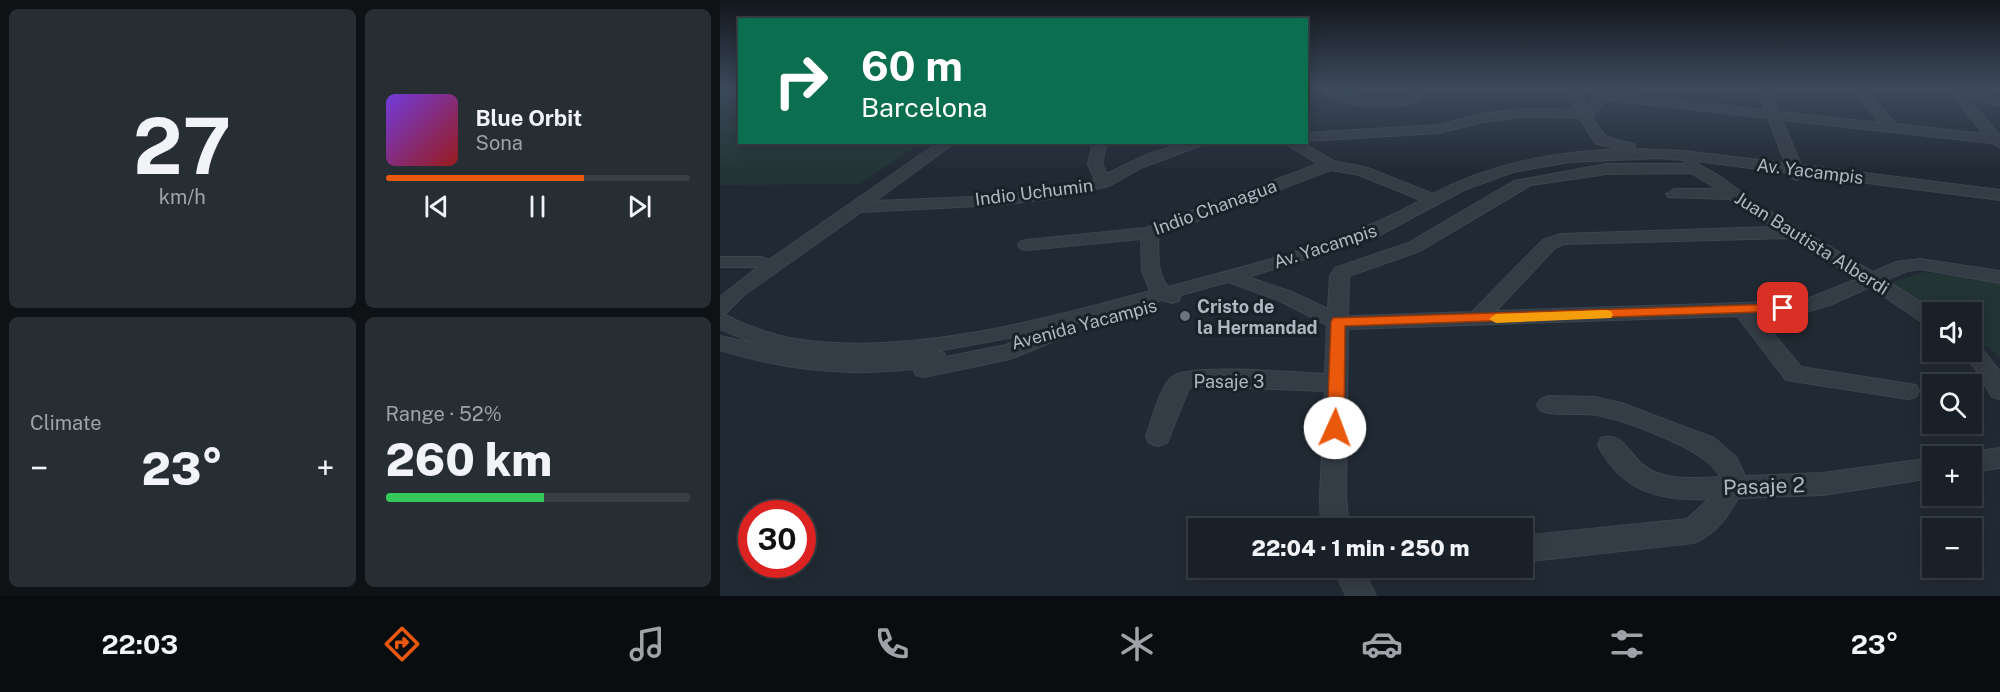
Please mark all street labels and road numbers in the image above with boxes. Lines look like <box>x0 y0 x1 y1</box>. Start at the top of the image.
street label: Av. Yacampis <box>1755 154 1865 188</box>
street label: Indio Uchumin <box>974 174 1094 210</box>
street label: Indio Chanagua <box>1151 175 1279 239</box>
street label: Juan Bautista Alberdi <box>1731 187 1893 299</box>
street label: Av. Yacampis <box>1271 219 1379 273</box>
street label: Avenida Yacampis <box>1009 294 1159 354</box>
street label: Pasaje 3 <box>1194 371 1264 392</box>
street label: Pasaje 2 <box>1723 472 1805 500</box>

